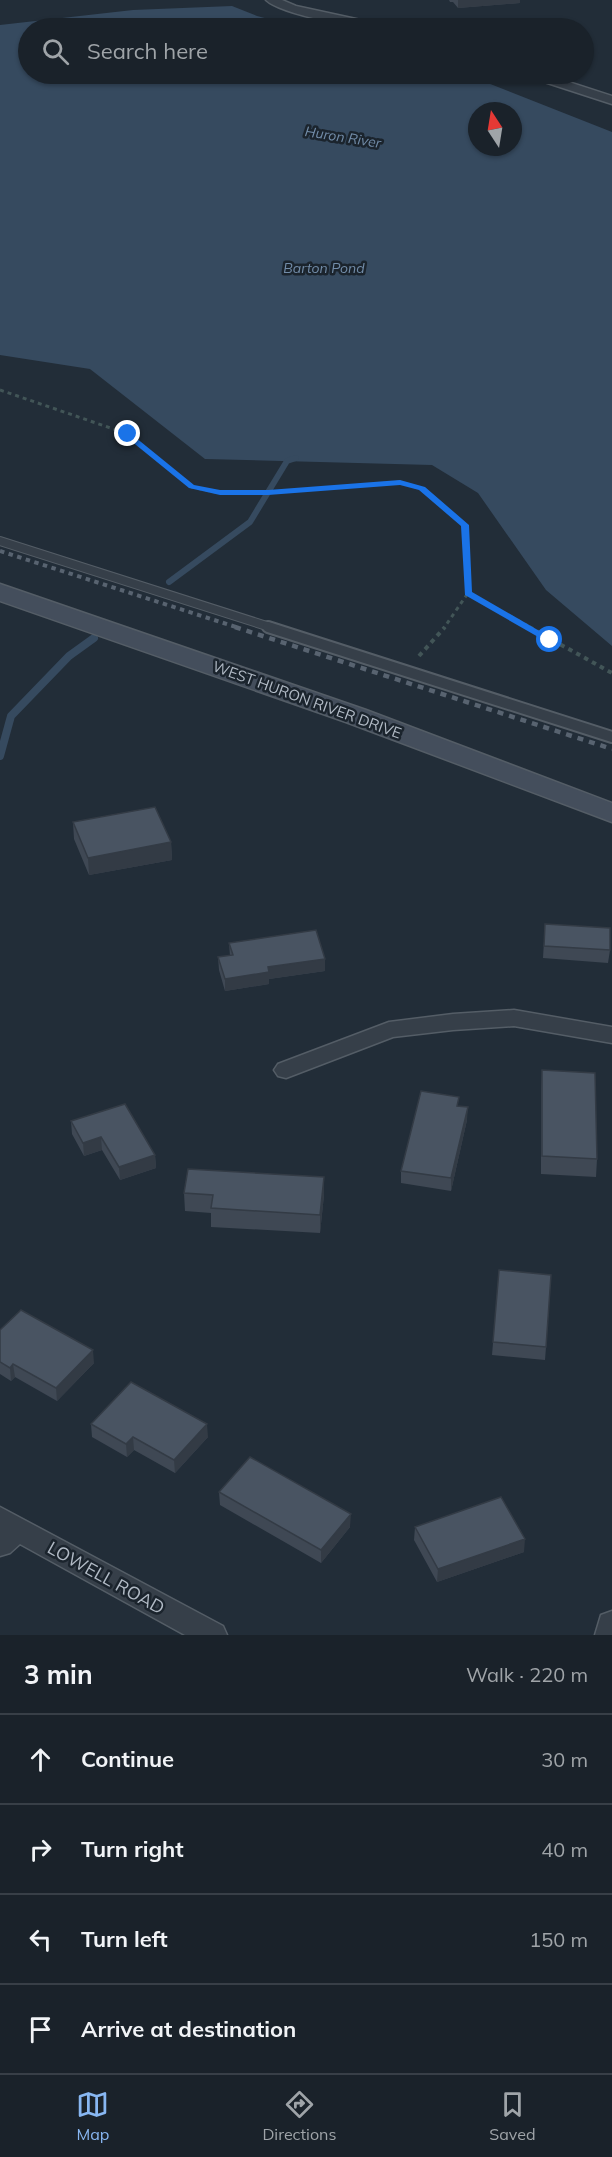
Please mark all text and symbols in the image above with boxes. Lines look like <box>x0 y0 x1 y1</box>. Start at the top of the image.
search box <box>18 18 594 84</box>
icon: search <box>39 35 72 68</box>
text: Search here <box>87 37 208 65</box>
north arrow <box>468 102 522 156</box>
water label: Huron River <box>304 122 383 152</box>
water label: Barton Pond <box>283 259 365 277</box>
route end <box>114 420 140 446</box>
route start <box>536 626 562 652</box>
street label: WEST HURON RIVER DRIVE <box>210 656 404 743</box>
street label: LOWELL ROAD <box>44 1536 169 1619</box>
text: 3 min <box>24 1658 93 1691</box>
text: Walk · 220 m <box>466 1662 588 1687</box>
icon: ahead <box>24 1743 57 1776</box>
text: Continue <box>81 1745 174 1773</box>
text: 30 m <box>541 1747 588 1772</box>
icon: right <box>24 1833 57 1866</box>
text: Turn right <box>81 1835 184 1863</box>
text: 40 m <box>541 1837 588 1862</box>
icon: left <box>24 1923 57 1956</box>
text: Turn left <box>81 1925 168 1953</box>
text: 150 m <box>529 1927 588 1952</box>
icon: arrive <box>24 2013 57 2046</box>
text: Arrive at destination <box>81 2015 296 2043</box>
tab: Map <box>76 2088 109 2144</box>
tab: Directions <box>262 2088 336 2144</box>
tab: Saved <box>489 2088 536 2144</box>

